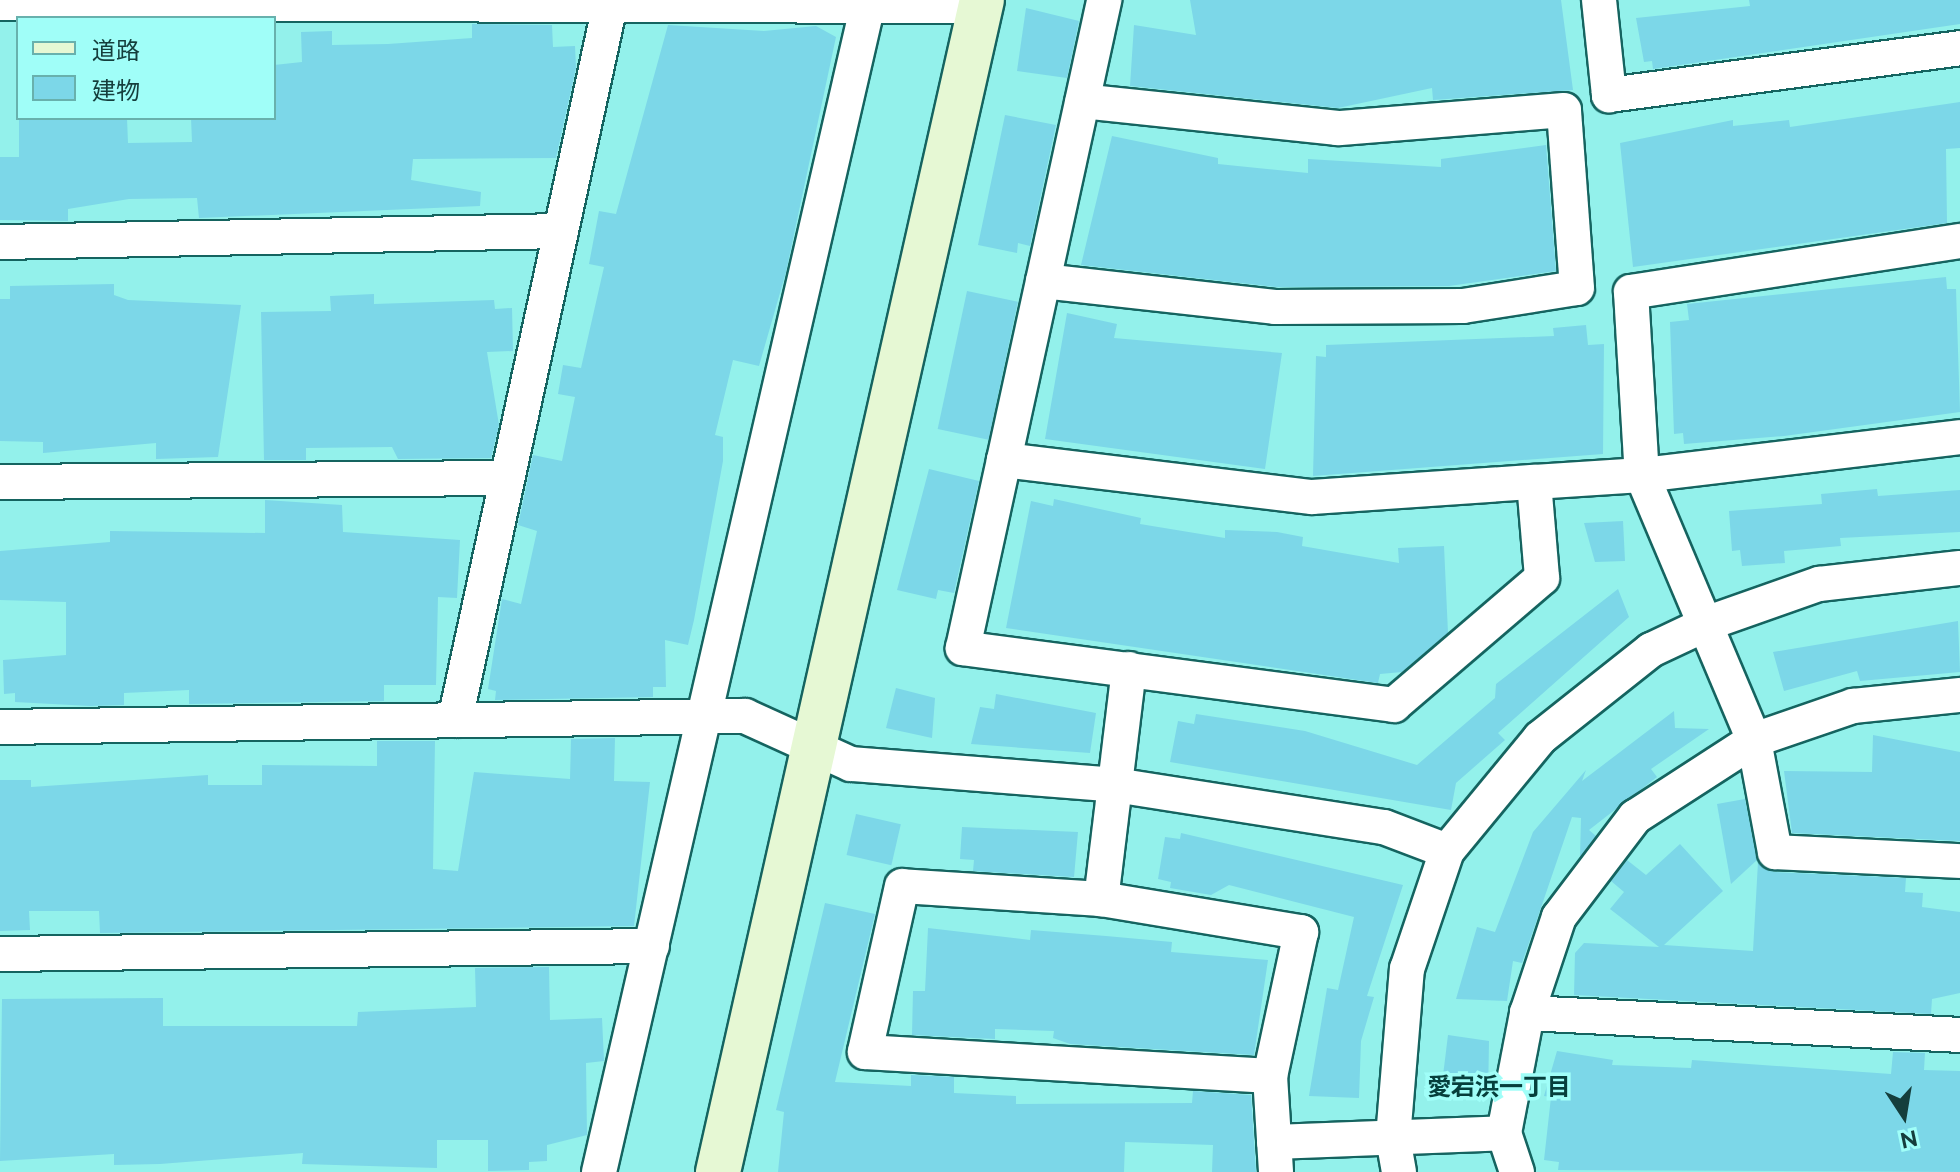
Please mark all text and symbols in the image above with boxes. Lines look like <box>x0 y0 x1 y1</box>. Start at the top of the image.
legend <box>16 16 276 120</box>
text: 道路 <box>92 36 140 65</box>
text: 建物 <box>92 76 140 105</box>
district label: 愛宕浜一丁目 <box>1427 1073 1571 1101</box>
north arrow <box>1864 1076 1944 1156</box>
text: N <box>1898 1125 1920 1154</box>

